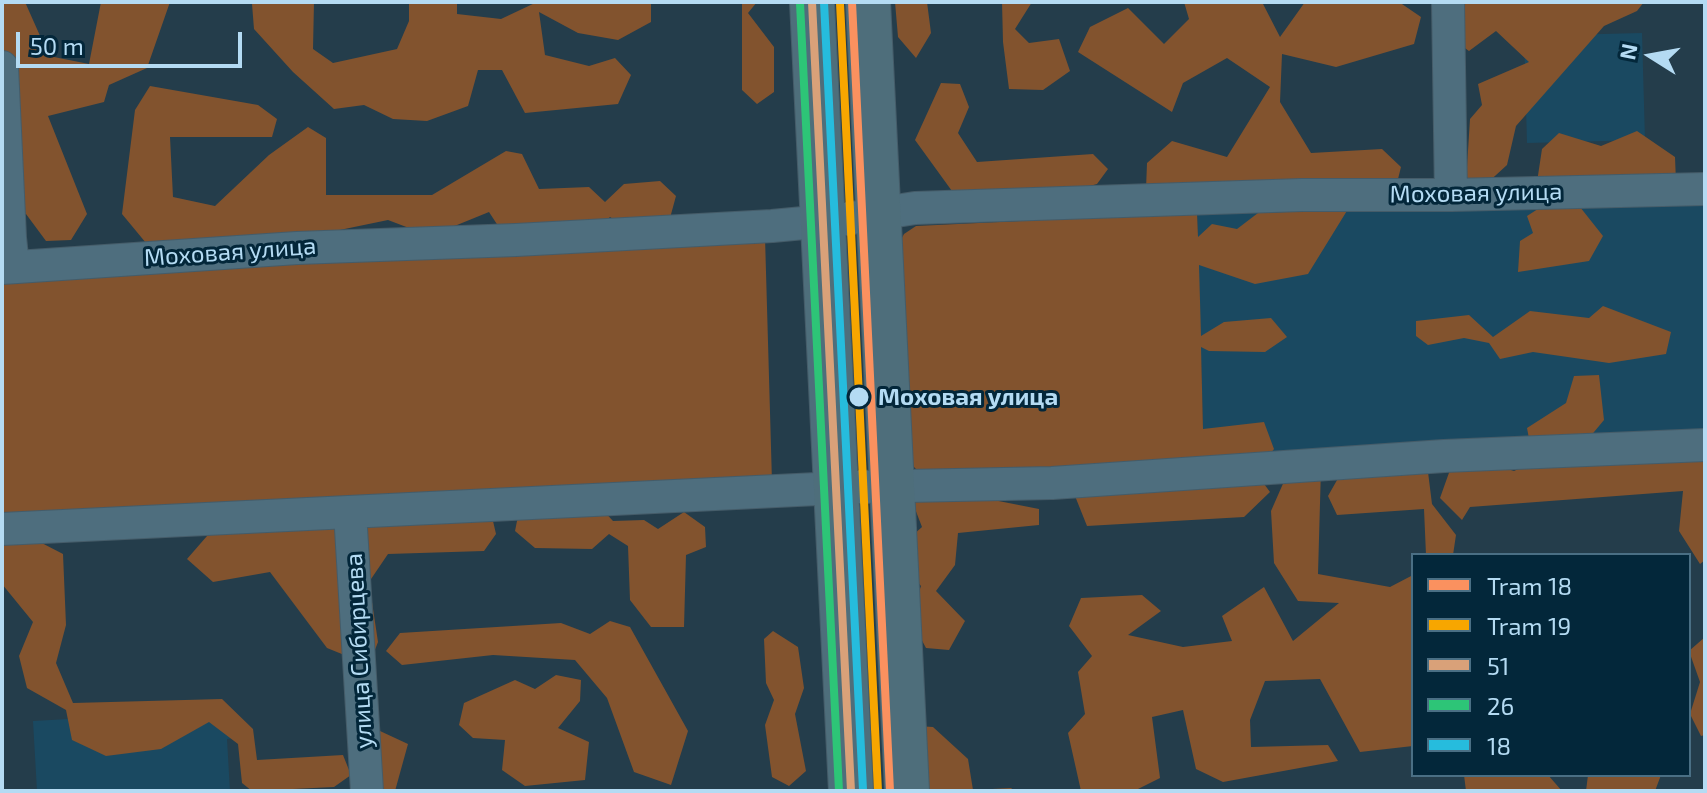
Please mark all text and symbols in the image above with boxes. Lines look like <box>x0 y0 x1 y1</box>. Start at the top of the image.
scale bar <box>20 16 246 66</box>
north arrow <box>1611 16 1691 96</box>
text: 50 m <box>30 31 84 60</box>
text: N <box>1613 41 1642 62</box>
street label: Моховая улица <box>1389 177 1563 209</box>
street label: Моховая улица <box>143 232 317 272</box>
place label: Моховая улица <box>878 383 1058 411</box>
marker: Моховая улица <box>847 385 871 409</box>
street label: улица Сибирцева <box>339 553 379 749</box>
legend <box>1411 553 1691 777</box>
text: Tram 18 <box>1487 571 1572 600</box>
text: Tram 19 <box>1487 611 1571 640</box>
text: 51 <box>1487 651 1509 680</box>
text: 26 <box>1487 691 1514 720</box>
text: 18 <box>1487 731 1511 760</box>

